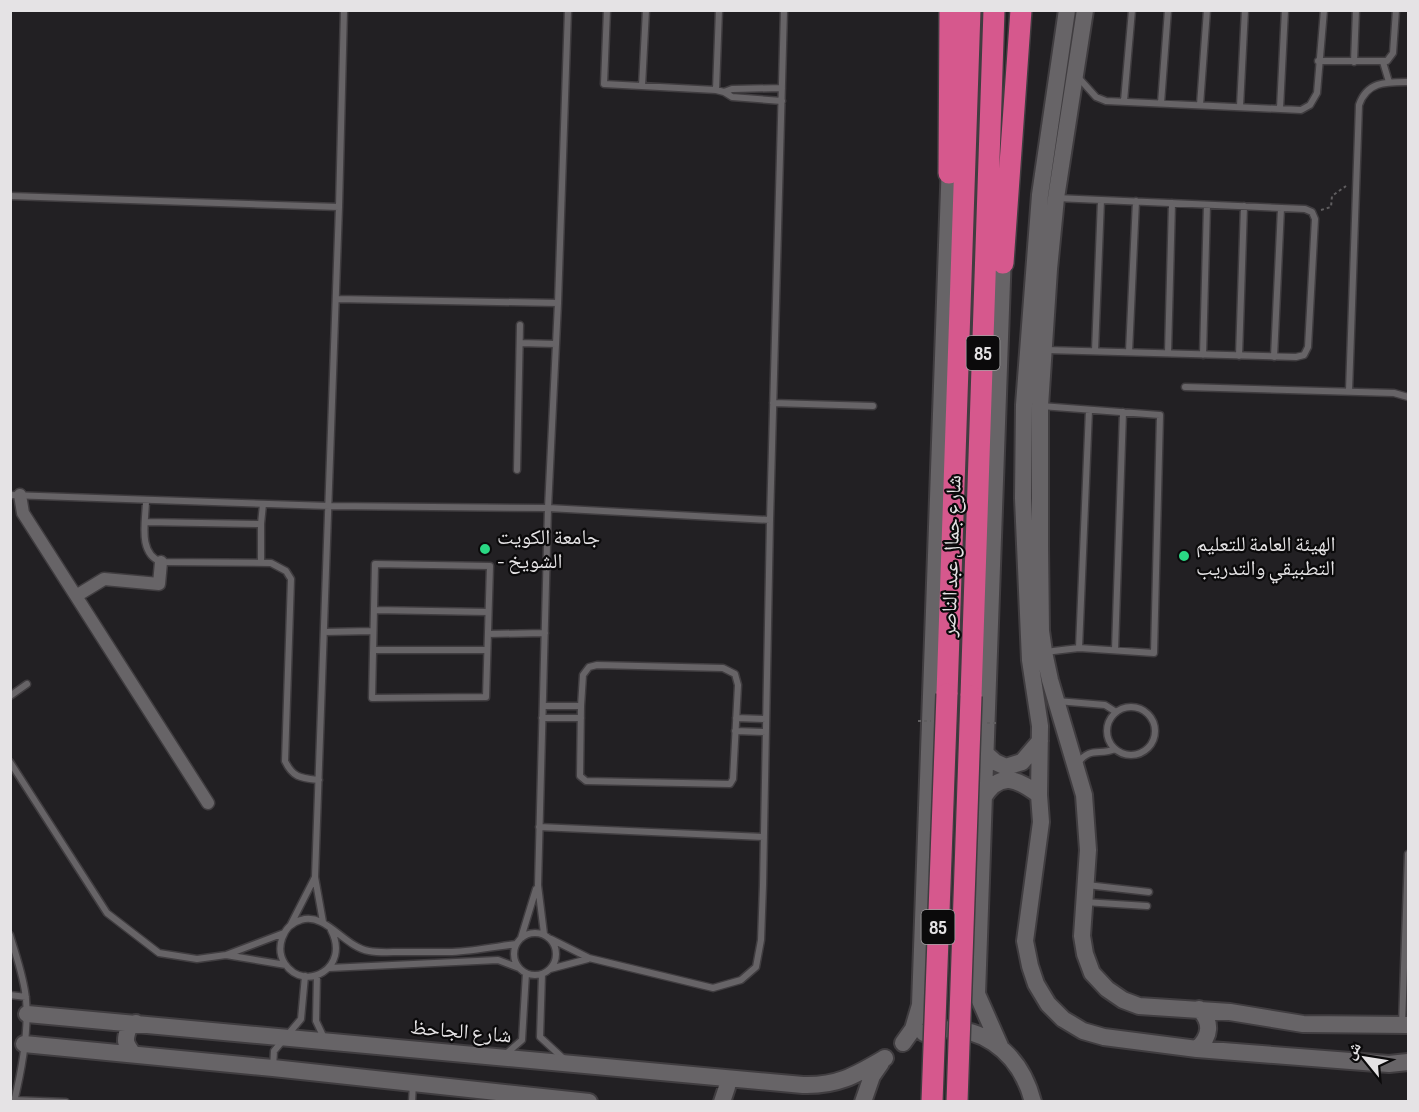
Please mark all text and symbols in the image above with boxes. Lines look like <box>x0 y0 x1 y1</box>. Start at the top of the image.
road number: 85 <box>966 336 1000 370</box>
street label: شارع جمال عبد الناصر <box>936 474 967 639</box>
place label: جامعة الكويت - الشويخ <box>497 525 600 574</box>
place label: الهيئة العامة للتعليم التطبيقي والتدريب <box>1196 532 1335 584</box>
marker: جامعة الكويت - الشويخ <box>478 542 492 556</box>
marker: الهيئة العامة للتعليم التطبيقي والتدريب <box>1177 549 1191 563</box>
road number: 85 <box>922 910 954 944</box>
street label: شارع الجاحظ <box>409 1015 513 1048</box>
north arrow <box>1335 1028 1395 1088</box>
text: ش <box>1341 1039 1366 1063</box>

